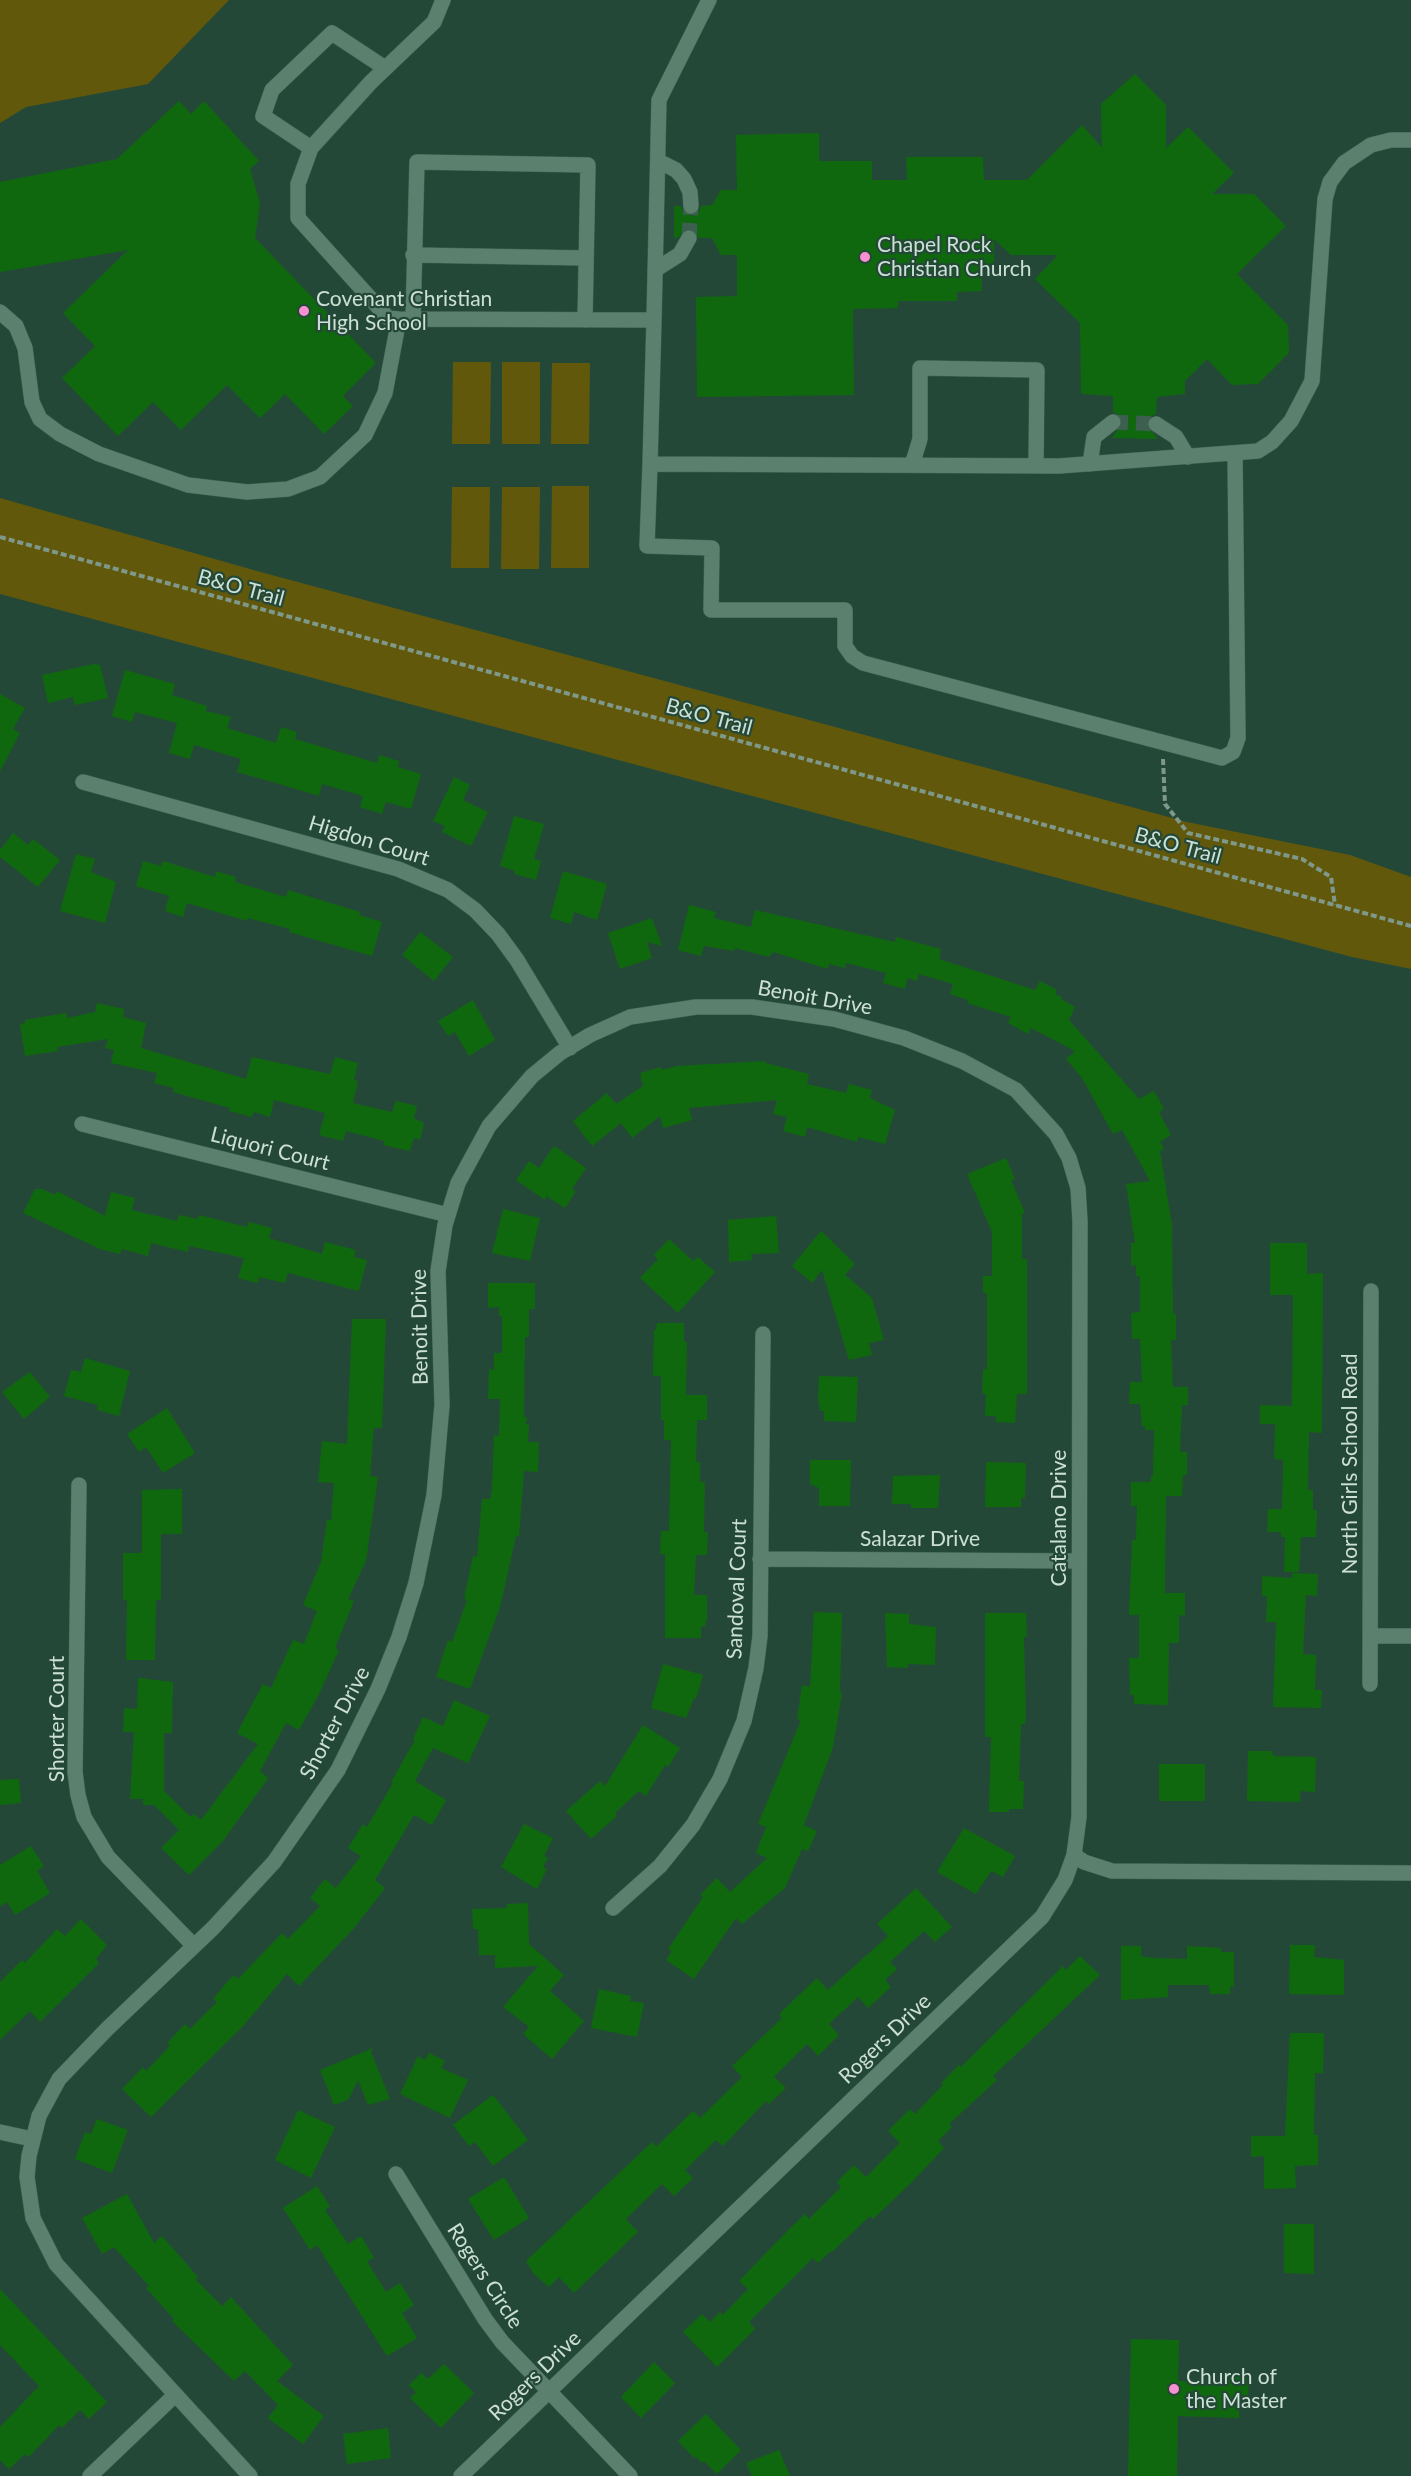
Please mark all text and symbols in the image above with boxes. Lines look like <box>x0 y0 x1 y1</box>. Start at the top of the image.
place label: Chapel Rock Christian Church <box>877 232 1031 282</box>
marker: Chapel Rock Christian Church <box>858 250 872 264</box>
place label: Covenant Christian High School <box>316 286 492 336</box>
marker: Covenant Christian High School <box>297 304 311 318</box>
street label: B&O Trail <box>195 564 287 612</box>
street label: B&O Trail <box>663 693 755 741</box>
street label: Higdon Court <box>306 811 432 871</box>
street label: B&O Trail <box>1132 822 1224 870</box>
street label: Benoit Drive <box>756 976 874 1020</box>
street label: Liquori Court <box>208 1122 332 1176</box>
street label: Benoit Drive <box>406 1269 434 1385</box>
street label: North Girls School Road <box>1337 1353 1363 1575</box>
street label: Catalano Drive <box>1046 1450 1072 1586</box>
street label: Sandoval Court <box>722 1518 752 1660</box>
street label: Salazar Drive <box>860 1526 980 1552</box>
street label: Shorter Court <box>44 1656 70 1782</box>
street label: Shorter Drive <box>295 1662 375 1784</box>
street label: Rogers Drive <box>834 1989 936 2089</box>
street label: Rogers Circle <box>442 2219 528 2333</box>
street label: Rogers Drive <box>484 2326 586 2426</box>
place label: Church of the Master <box>1186 2364 1287 2414</box>
marker: Church of the Master <box>1167 2382 1181 2396</box>

